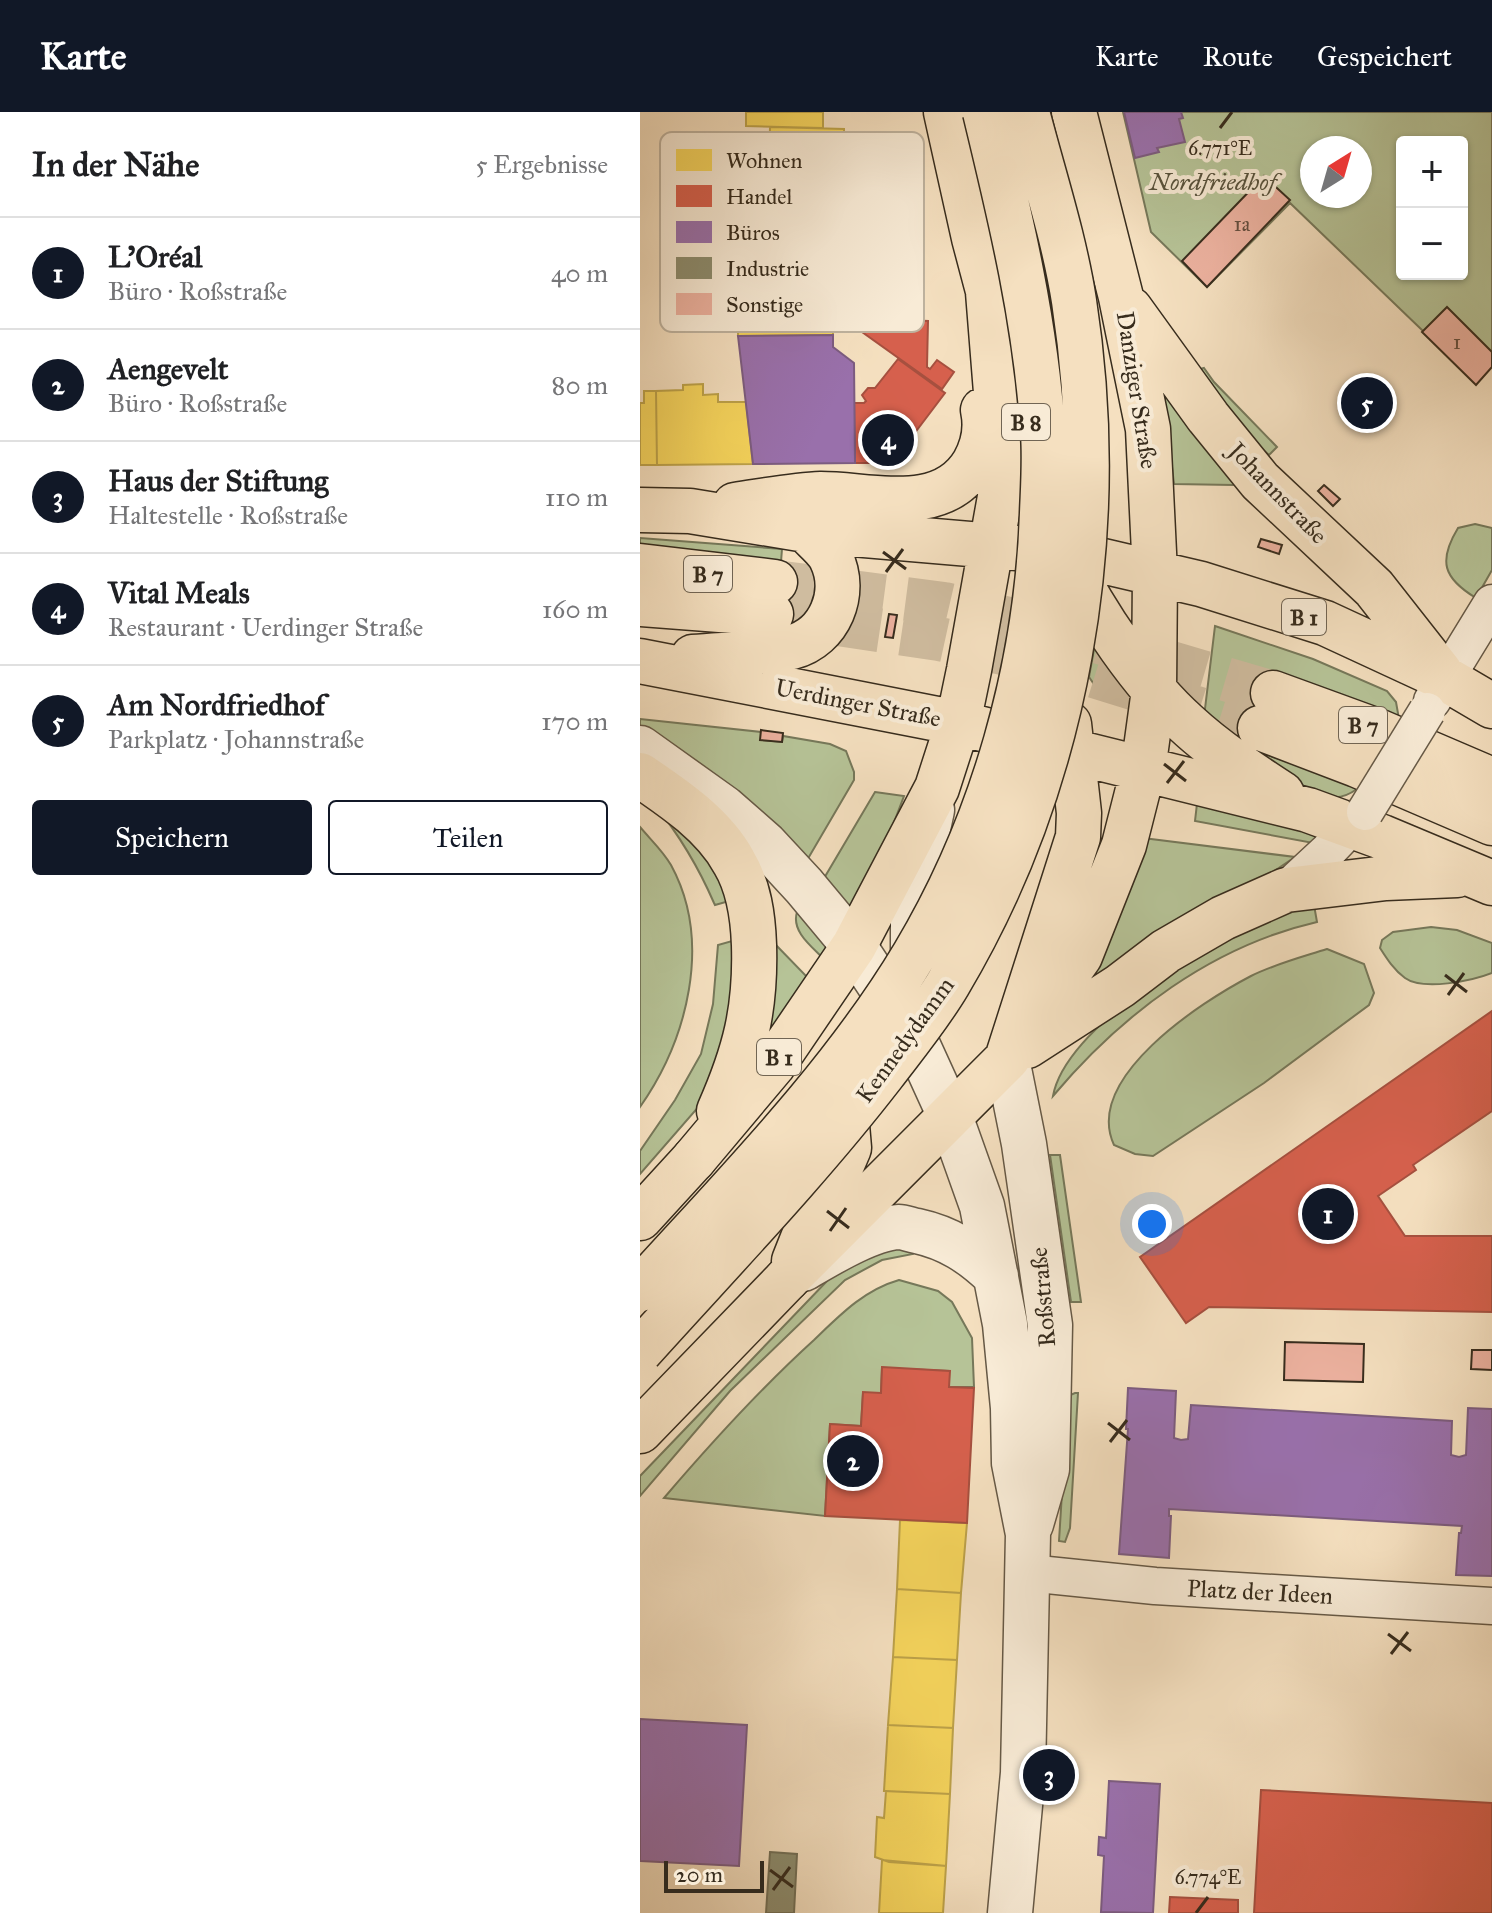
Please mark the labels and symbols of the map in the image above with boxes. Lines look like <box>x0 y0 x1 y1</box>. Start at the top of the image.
legend <box>660 132 924 332</box>
text: 6.771°E <box>1188 136 1252 160</box>
north arrow <box>1300 136 1372 208</box>
text: Wohnen <box>726 147 802 174</box>
park label: Nordfriedhof <box>1148 167 1283 197</box>
text: Handel <box>726 183 792 210</box>
house number: 1a <box>1234 212 1251 236</box>
text: Büros <box>726 219 780 246</box>
text: Industrie <box>726 255 809 282</box>
text: Sonstige <box>726 291 803 318</box>
street label: Danziger Straße <box>1110 309 1164 471</box>
house number: 1 <box>1453 330 1461 354</box>
pin: 5 <box>1341 373 1393 433</box>
road number: B 8 <box>1002 404 1050 440</box>
pin: 4 <box>862 410 914 470</box>
street label: Johannstraße <box>1220 434 1334 550</box>
road number: B 7 <box>684 556 732 592</box>
road number: B 1 <box>1282 599 1326 635</box>
street label: Uerdinger Straße <box>773 672 943 734</box>
road number: B 7 <box>1339 707 1387 743</box>
street label: Kennedydamm <box>849 971 961 1109</box>
road number: B 1 <box>757 1039 801 1075</box>
pin: 1 <box>1302 1184 1354 1244</box>
your location <box>1132 1204 1172 1244</box>
street label: Roßstraße <box>1024 1246 1062 1348</box>
pin: 2 <box>827 1431 879 1491</box>
street label: Platz der Ideen <box>1186 1573 1334 1611</box>
pin: 3 <box>1023 1745 1075 1805</box>
scale bar <box>664 1857 764 1893</box>
text: 6.774°E <box>1175 1865 1241 1889</box>

